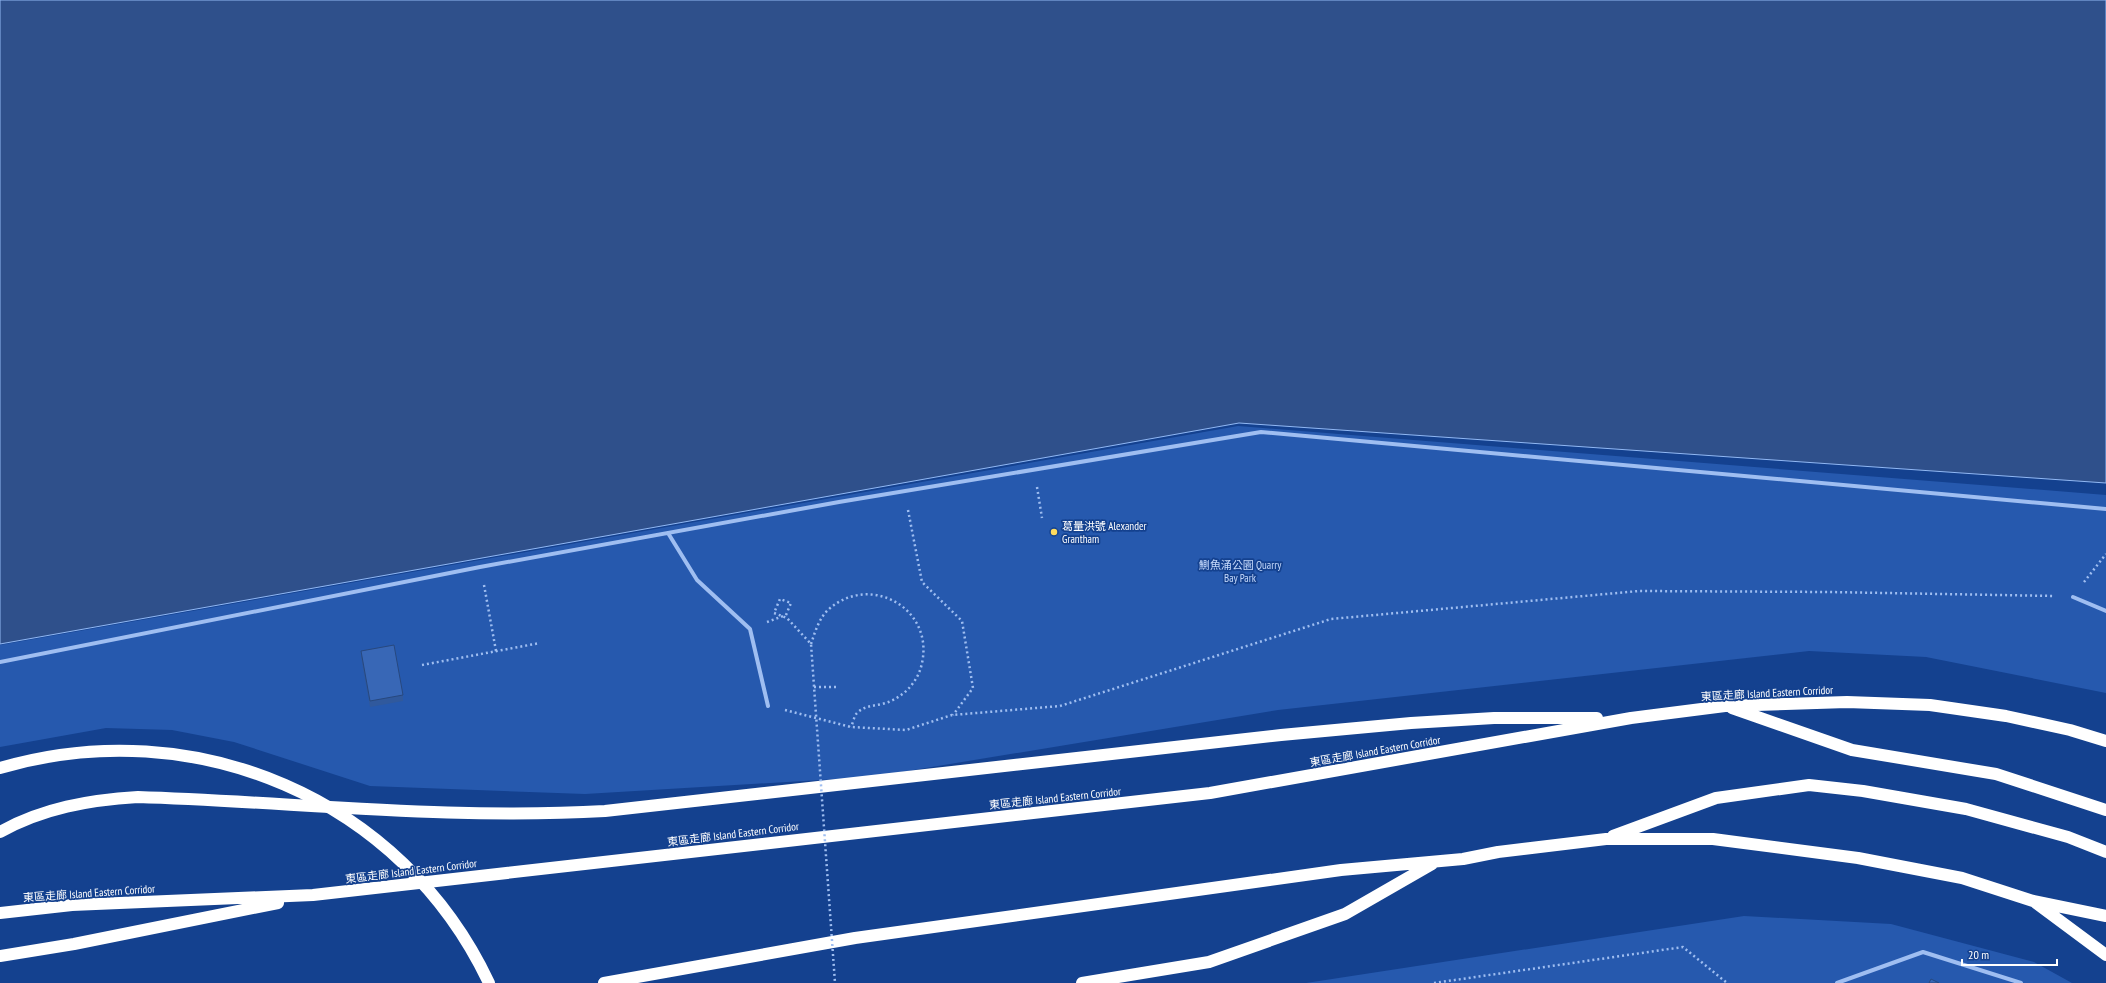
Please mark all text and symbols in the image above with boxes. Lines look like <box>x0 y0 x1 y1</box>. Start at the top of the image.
place label: 葛量洪號 Alexander Grantham <box>1062 519 1147 546</box>
marker: 葛量洪號 Alexander Grantham <box>1049 527 1059 537</box>
park label: 鰂魚涌公園 Quarry Bay Park <box>1199 558 1282 585</box>
street label: 東區走廊 Island Eastern Corridor <box>1701 683 1833 703</box>
street label: 東區走廊 Island Eastern Corridor <box>1309 733 1441 769</box>
street label: 東區走廊 Island Eastern Corridor <box>988 784 1122 812</box>
street label: 東區走廊 Island Eastern Corridor <box>666 819 800 849</box>
street label: 東區走廊 Island Eastern Corridor <box>344 856 478 886</box>
street label: 東區走廊 Island Eastern Corridor <box>22 881 156 905</box>
scale bar <box>1962 941 2057 967</box>
text: 20 m <box>1968 947 1989 962</box>

